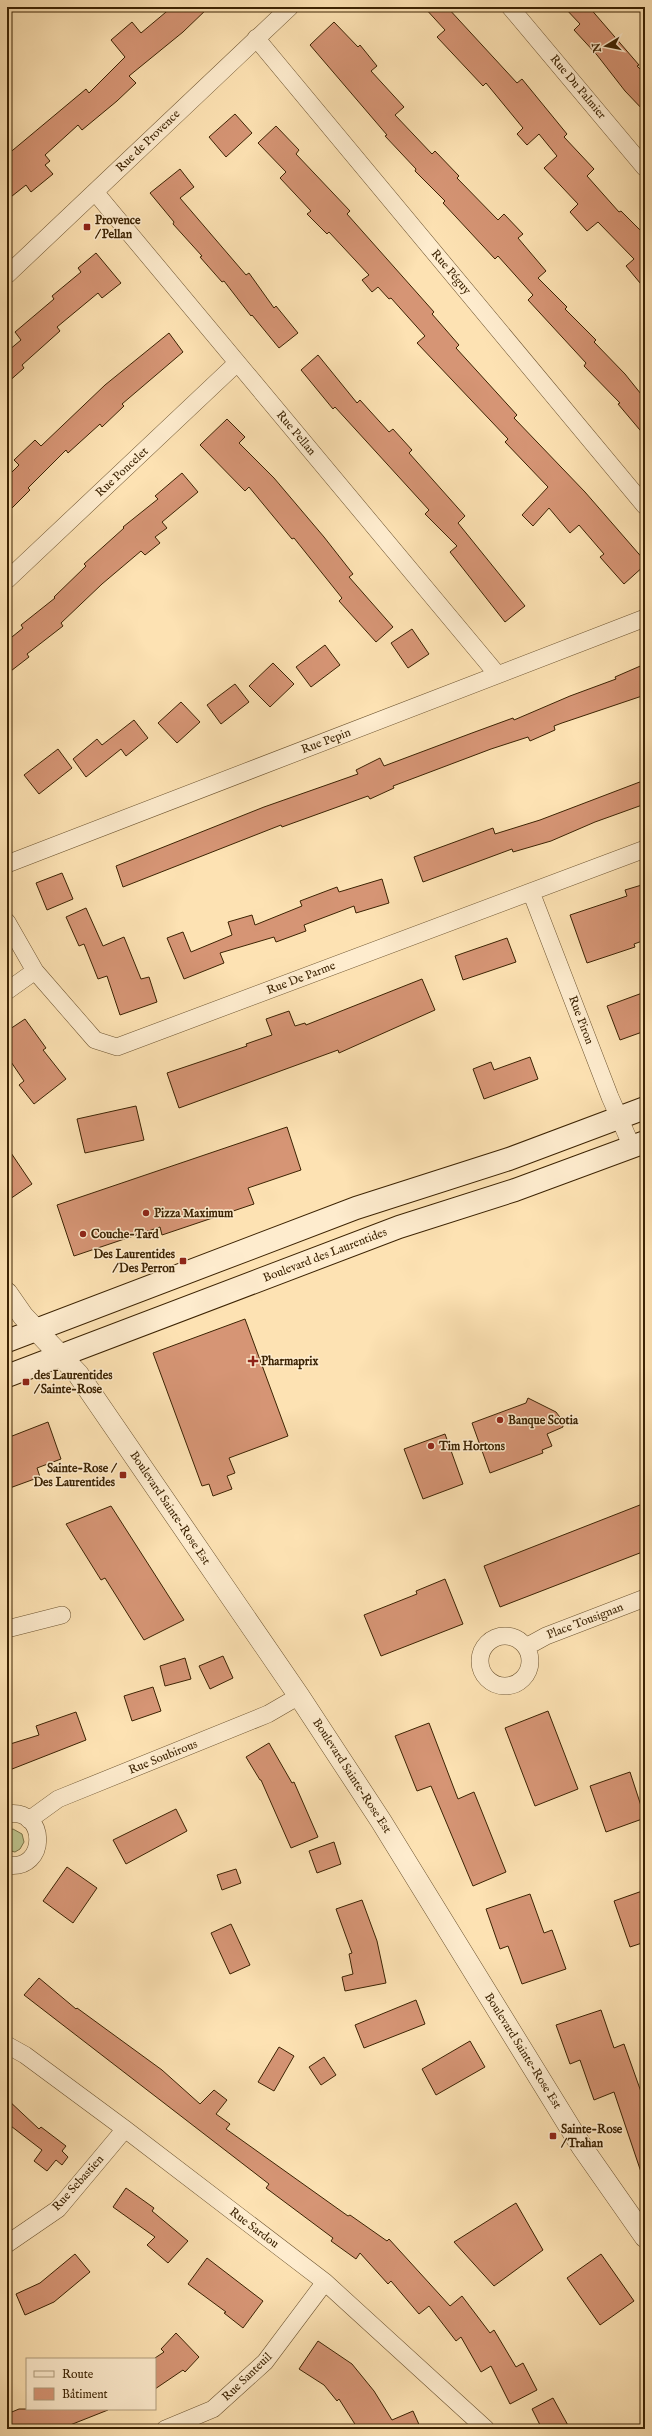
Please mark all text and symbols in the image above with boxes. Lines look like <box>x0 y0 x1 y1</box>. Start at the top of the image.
north arrow <box>586 26 626 66</box>
text: N <box>589 41 605 54</box>
street label: Rue Du Palmier <box>547 52 610 123</box>
street label: Rue de Provence <box>113 106 184 175</box>
place label: Provence / Pellan <box>94 213 141 242</box>
marker: Provence / Pellan <box>82 222 92 232</box>
street label: Rue Péguy <box>428 246 474 298</box>
street label: Rue Pellan <box>273 408 319 459</box>
street label: Rue Poncelet <box>93 444 151 500</box>
street label: Rue Pepin <box>299 725 354 758</box>
street label: Rue De Parme <box>265 958 338 998</box>
street label: Rue Piron <box>565 994 597 1047</box>
place label: Pizza Maximum <box>154 1206 234 1221</box>
marker: Pizza Maximum <box>141 1208 151 1218</box>
street label: Boulevard des Laurentides <box>261 1224 389 1286</box>
place label: Couche-Tard <box>91 1227 159 1242</box>
marker: Couche-Tard <box>78 1229 88 1239</box>
place label: Des Laurentides / Des Perron <box>93 1247 176 1276</box>
marker: Des Laurentides / Des Perron <box>178 1256 188 1266</box>
place label: Pharmaprix <box>261 1354 318 1370</box>
marker: Pharmaprix <box>248 1356 258 1366</box>
place label: des Laurentides / Sainte-Rose <box>33 1368 113 1397</box>
marker: des Laurentides / Sainte-Rose <box>21 1377 31 1387</box>
place label: Banque Scotia <box>508 1413 579 1429</box>
marker: Banque Scotia <box>495 1415 505 1425</box>
place label: Tim Hortons <box>438 1439 506 1454</box>
marker: Tim Hortons <box>426 1441 436 1451</box>
street label: Boulevard Sainte-Rose Est <box>126 1448 214 1568</box>
place label: Sainte-Rose / Des Laurentides <box>33 1461 118 1490</box>
marker: Sainte-Rose / Des Laurentides <box>118 1470 128 1480</box>
street label: Place Tousignan <box>545 1599 626 1642</box>
street label: Boulevard Sainte-Rose Est <box>309 1716 395 1836</box>
street label: Rue Soubirous <box>126 1736 200 1778</box>
street label: Boulevard Sainte-Rose Est <box>481 1990 565 2112</box>
place label: Sainte-Rose / Trahan <box>560 2122 623 2151</box>
marker: Sainte-Rose / Trahan <box>548 2131 558 2141</box>
street label: Rue Sebastien <box>49 2151 107 2214</box>
street label: Rue Sardou <box>226 2204 282 2252</box>
street label: Rue Santeuil <box>219 2349 276 2404</box>
legend <box>26 2358 156 2410</box>
text: Route <box>62 2367 94 2382</box>
text: Bâtiment <box>62 2387 108 2402</box>

